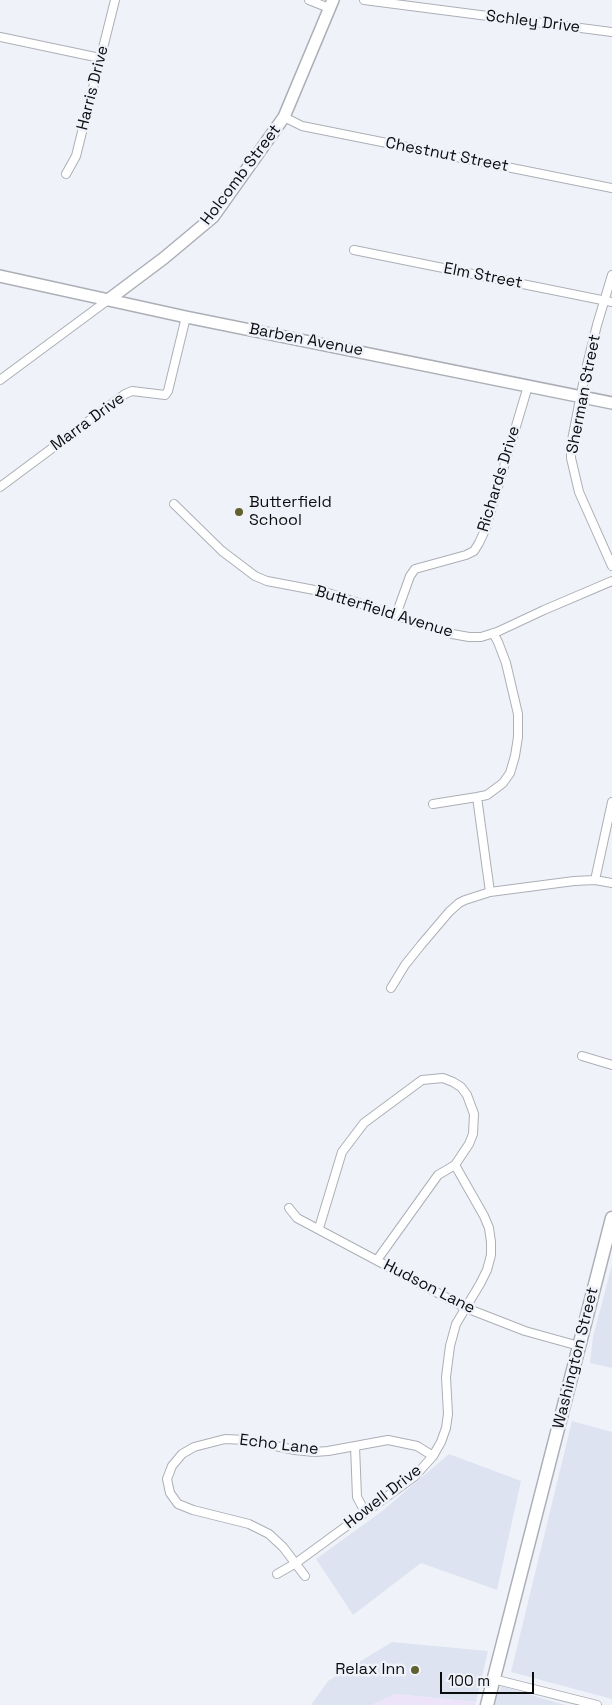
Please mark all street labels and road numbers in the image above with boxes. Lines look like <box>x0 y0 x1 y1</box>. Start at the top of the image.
street label: Schley Drive <box>485 7 581 37</box>
street label: Harris Drive <box>73 44 113 132</box>
street label: Holcomb Street <box>197 121 285 229</box>
street label: Chestnut Street <box>384 134 510 176</box>
street label: Elm Street <box>442 259 524 293</box>
street label: Barben Avenue <box>247 320 365 360</box>
street label: Sherman Street <box>563 333 605 455</box>
street label: Marra Drive <box>47 389 129 455</box>
street label: Richards Drive <box>474 424 524 534</box>
street label: Butterfield Avenue <box>313 582 455 642</box>
street label: Hudson Lane <box>380 1256 478 1318</box>
street label: Washington Street <box>549 1285 603 1431</box>
street label: Echo Lane <box>238 1431 320 1459</box>
street label: Howell Drive <box>341 1461 425 1533</box>

